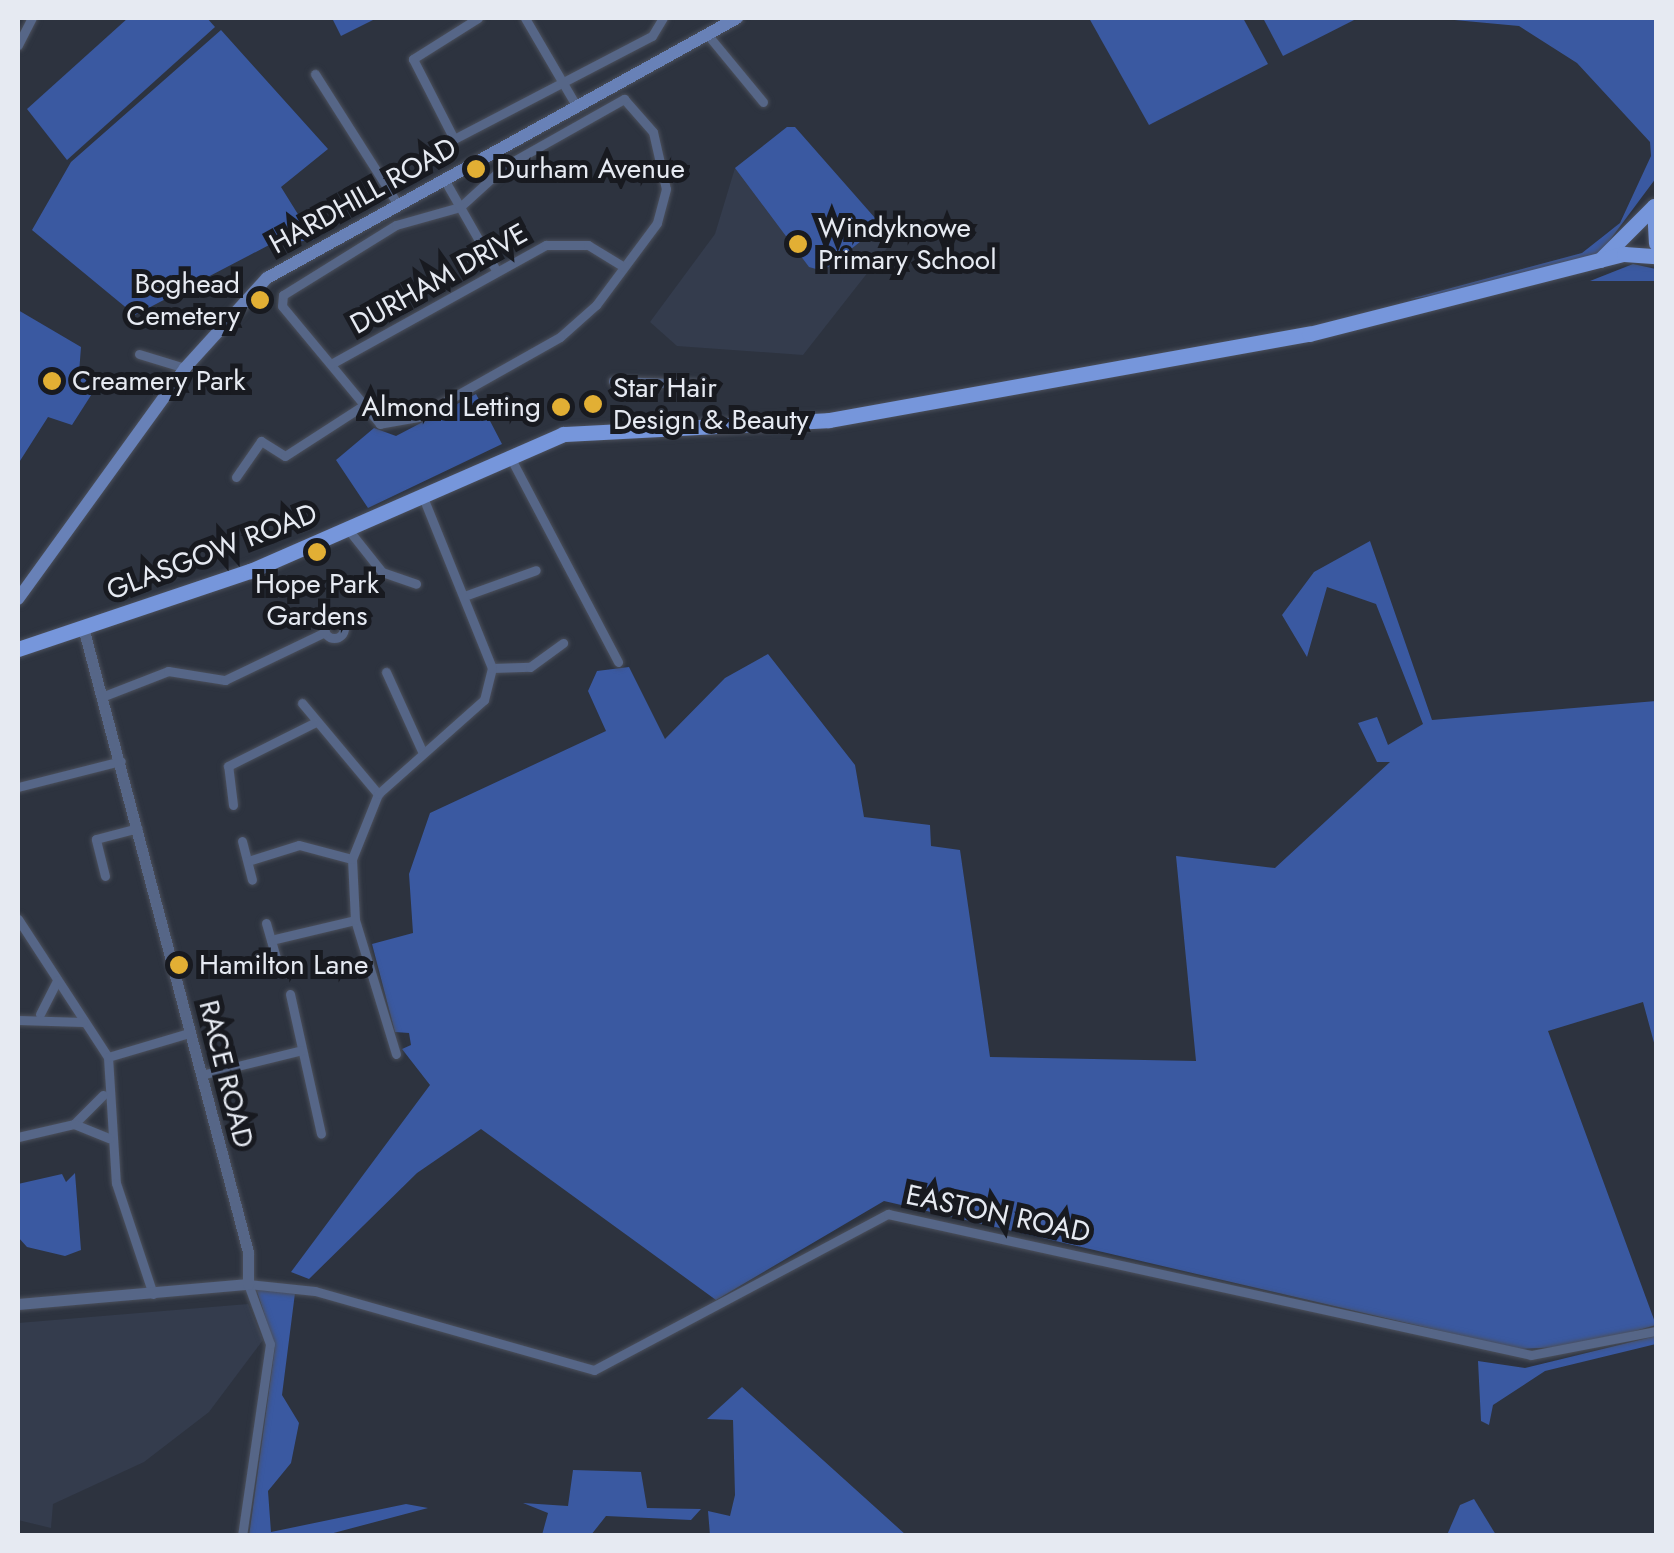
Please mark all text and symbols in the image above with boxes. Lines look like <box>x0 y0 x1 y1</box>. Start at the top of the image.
street label: HARDHILL ROAD <box>264 131 462 261</box>
place label: Durham Avenue <box>496 152 685 186</box>
marker: Durham Avenue <box>465 158 487 180</box>
place label: Windyknowe Primary School <box>818 211 997 277</box>
street label: DURHAM DRIVE <box>345 216 533 342</box>
marker: Windyknowe Primary School <box>787 233 809 255</box>
place label: Boghead Cemetery <box>126 267 240 333</box>
marker: Boghead Cemetery <box>249 289 271 311</box>
place label: Creamery Park <box>72 364 246 398</box>
marker: Creamery Park <box>41 370 63 392</box>
place label: Star Hair Design & Beauty <box>613 371 809 437</box>
place label: Almond Letting <box>361 390 541 424</box>
marker: Star Hair Design & Beauty <box>582 393 604 415</box>
marker: Almond Letting <box>550 396 572 418</box>
street label: GLASGOW ROAD <box>102 496 322 608</box>
marker: Hope Park Gardens <box>306 541 328 563</box>
place label: Hope Park Gardens <box>255 567 379 633</box>
place label: Hamilton Lane <box>199 948 368 982</box>
marker: Hamilton Lane <box>168 954 190 976</box>
street label: RACE ROAD <box>191 997 261 1151</box>
street label: EASTON ROAD <box>903 1178 1093 1250</box>

